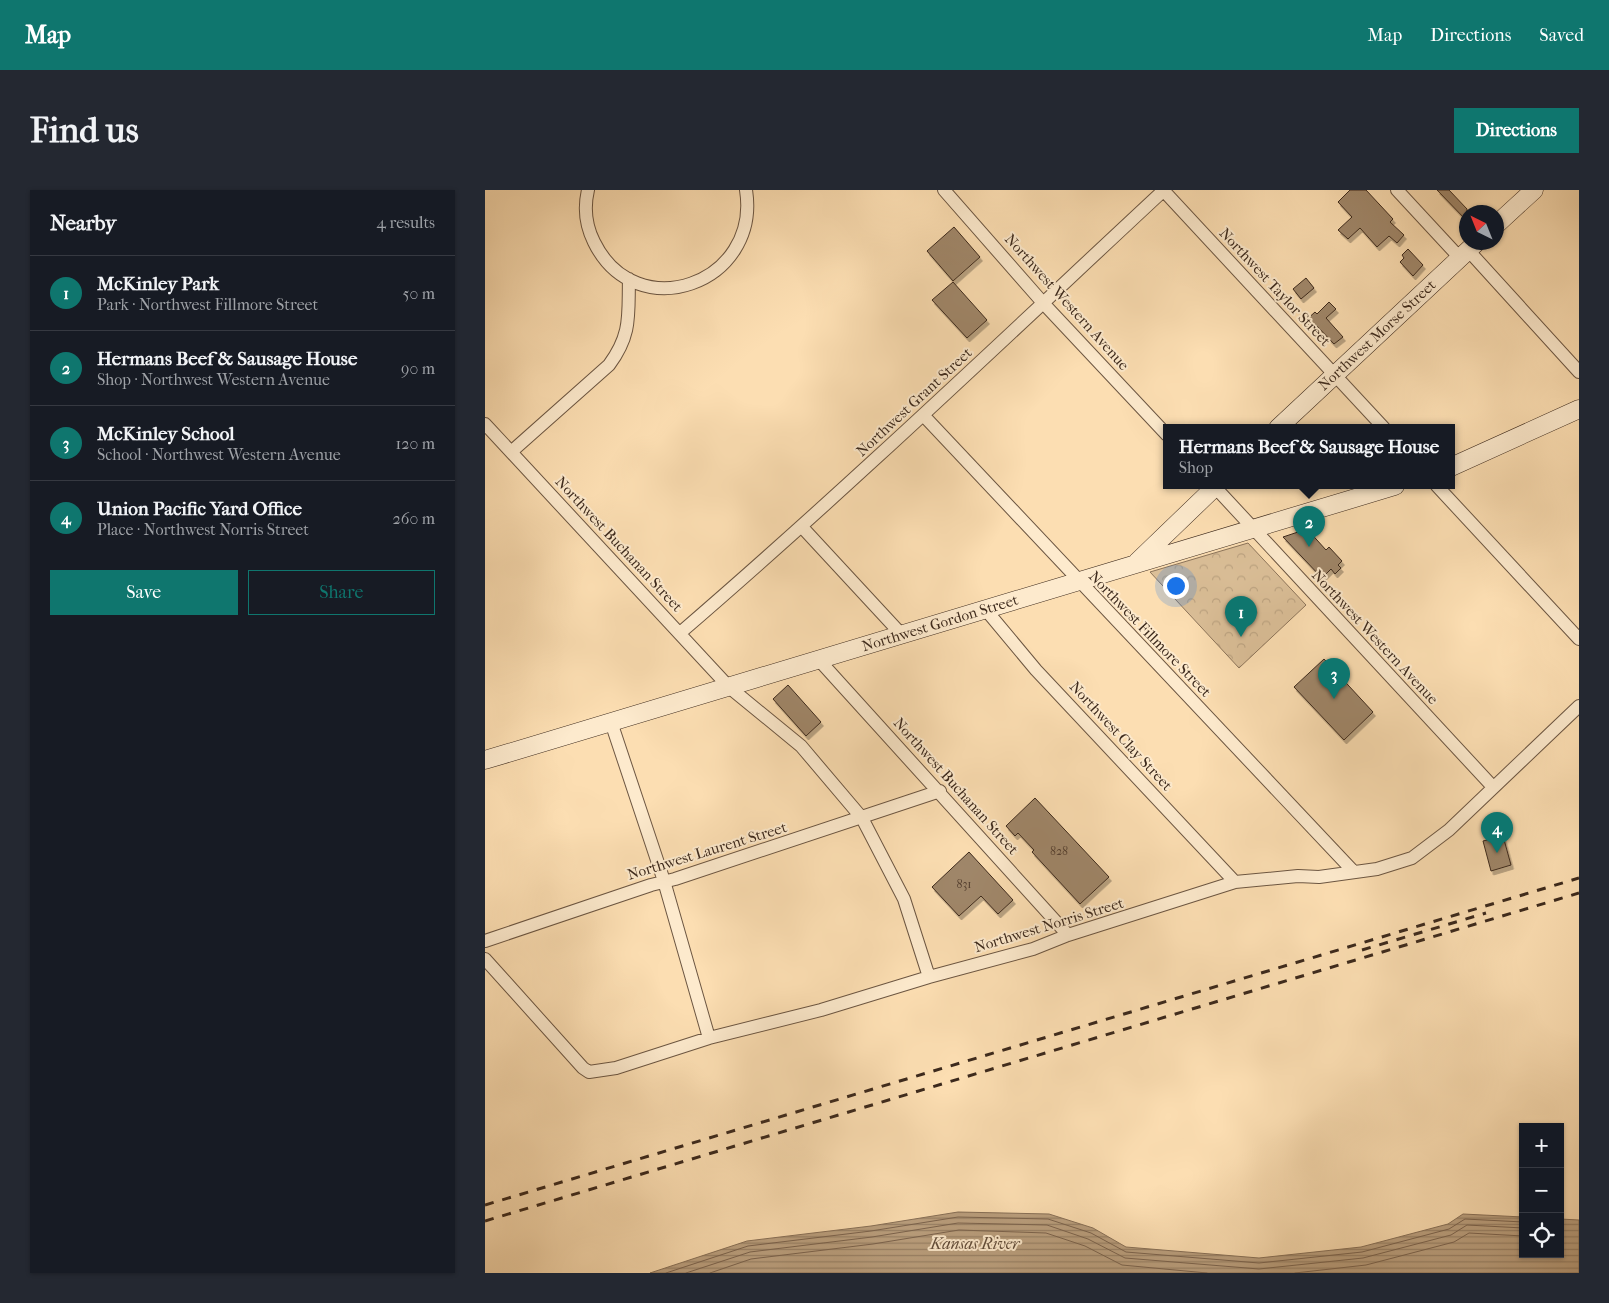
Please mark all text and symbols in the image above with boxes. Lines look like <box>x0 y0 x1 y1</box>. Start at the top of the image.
text: Map <box>25 21 71 49</box>
text: Map <box>1368 25 1402 46</box>
text: Directions <box>1430 25 1511 46</box>
text: Saved <box>1539 25 1584 46</box>
button: Directions <box>1454 108 1579 153</box>
text: Find us <box>30 110 139 151</box>
north arrow <box>1459 205 1504 250</box>
text: Nearby <box>50 211 116 235</box>
text: 4 results <box>377 213 435 232</box>
street label: Northwest Taylor Street <box>1216 224 1335 350</box>
street label: Northwest Western Avenue <box>1001 230 1133 374</box>
text: McKinley Park <box>97 273 219 295</box>
street label: Northwest Morse Street <box>1315 275 1440 394</box>
text: 1 <box>63 284 69 303</box>
text: 50 m <box>403 284 435 303</box>
text: Park · Northwest Fillmore Street <box>97 295 318 314</box>
street label: Northwest Grant Street <box>852 343 976 460</box>
text: Hermans Beef & Sausage House <box>97 348 357 370</box>
text: 2 <box>62 359 70 378</box>
text: 90 m <box>401 359 435 378</box>
text: Shop · Northwest Western Avenue <box>97 370 330 389</box>
text: McKinley School <box>97 423 234 445</box>
popup <box>1163 424 1455 489</box>
text: 3 <box>63 434 69 453</box>
text: 120 m <box>396 434 435 453</box>
text: Hermans Beef & Sausage House <box>1179 436 1439 458</box>
text: School · Northwest Western Avenue <box>97 445 341 464</box>
text: Shop <box>1179 458 1213 477</box>
street label: Northwest Buchanan Street <box>552 473 687 616</box>
text: Union Pacific Yard Office <box>97 498 302 520</box>
pin: 2 <box>1293 506 1325 547</box>
text: 4 <box>61 509 71 528</box>
text: 260 m <box>393 509 435 528</box>
text: Place · Northwest Norris Street <box>97 520 309 539</box>
street label: Northwest Western Avenue <box>1308 566 1442 708</box>
street label: Northwest Fillmore Street <box>1085 567 1215 701</box>
button: Save <box>50 570 238 615</box>
button: Share <box>248 570 435 615</box>
your location <box>1163 573 1189 599</box>
street label: Northwest Gordon Street <box>860 590 1021 655</box>
pin: 1 <box>1225 596 1257 637</box>
pin: 3 <box>1318 658 1350 699</box>
street label: Northwest Clay Street <box>1066 678 1177 795</box>
street label: Northwest Buchanan Street <box>890 714 1023 859</box>
pin: 4 <box>1481 812 1513 853</box>
street label: Northwest Laurent Street <box>625 818 790 884</box>
house number: 828 <box>1050 844 1068 858</box>
house number: 831 <box>956 877 972 891</box>
street label: Northwest Norris Street <box>972 894 1126 956</box>
map controls <box>1519 1123 1564 1258</box>
button: + <box>1519 1123 1564 1168</box>
button: − <box>1519 1168 1564 1213</box>
button: locate <box>1519 1213 1564 1258</box>
water label: Kansas River <box>930 1234 1021 1253</box>

